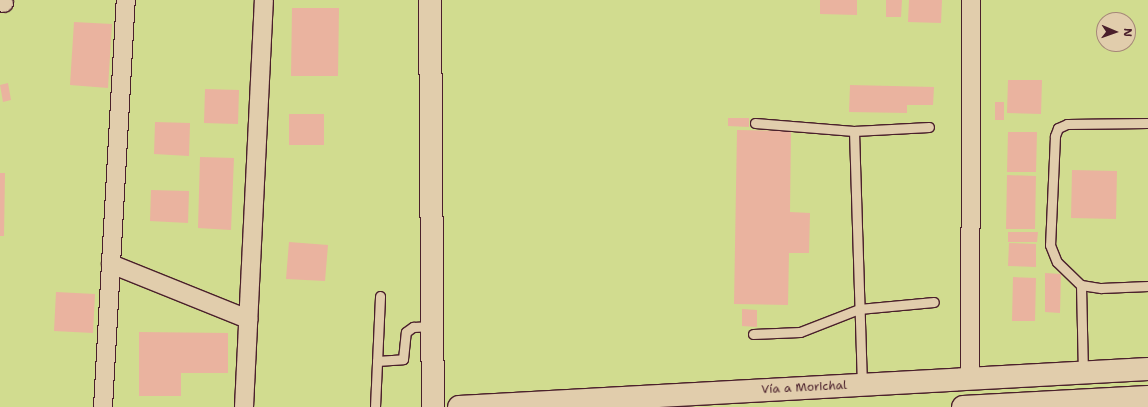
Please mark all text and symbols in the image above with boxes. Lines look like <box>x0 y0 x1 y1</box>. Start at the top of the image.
north arrow <box>1096 12 1136 52</box>
text: N <box>1120 28 1135 37</box>
street label: Vía a Morichal <box>761 379 847 397</box>

